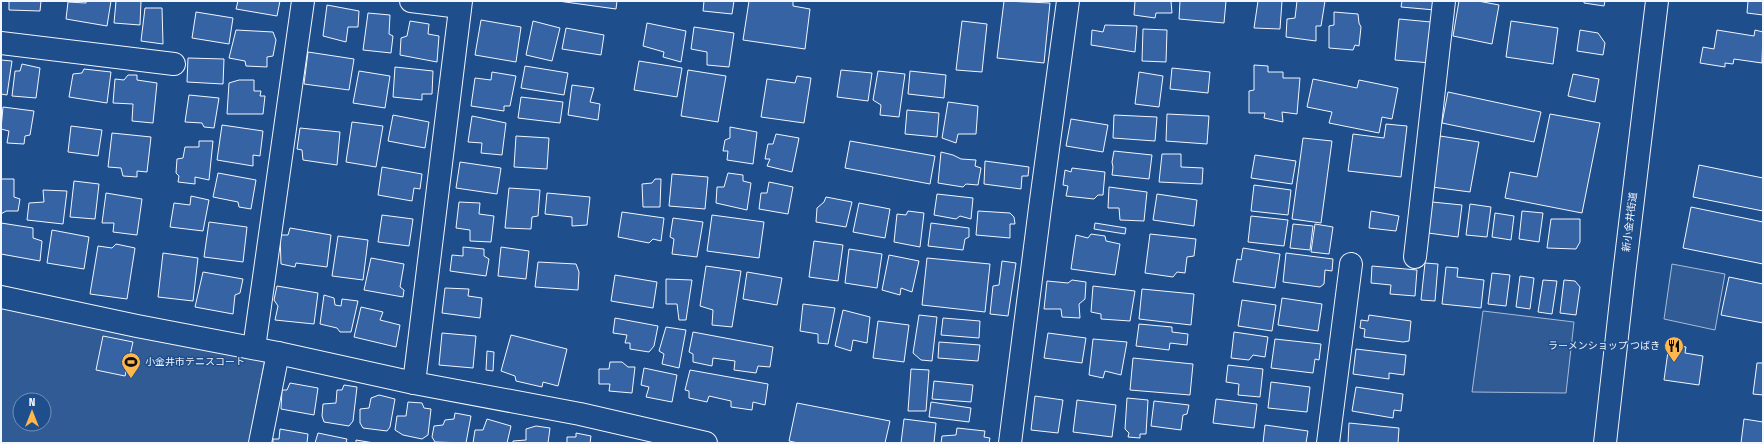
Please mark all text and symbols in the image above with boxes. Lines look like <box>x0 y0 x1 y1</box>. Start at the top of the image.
street label: 新小金井街道 <box>1620 191 1640 253</box>
restaurant icon: ラーメンショップ つばき <box>1663 335 1685 363</box>
place label: ラーメンショップ つばき <box>1548 340 1660 352</box>
sports icon: 小金井市テニスコート <box>120 351 142 379</box>
place label: 小金井市テニスコート <box>145 356 245 368</box>
north arrow <box>12 392 52 432</box>
text: N <box>29 396 35 409</box>

